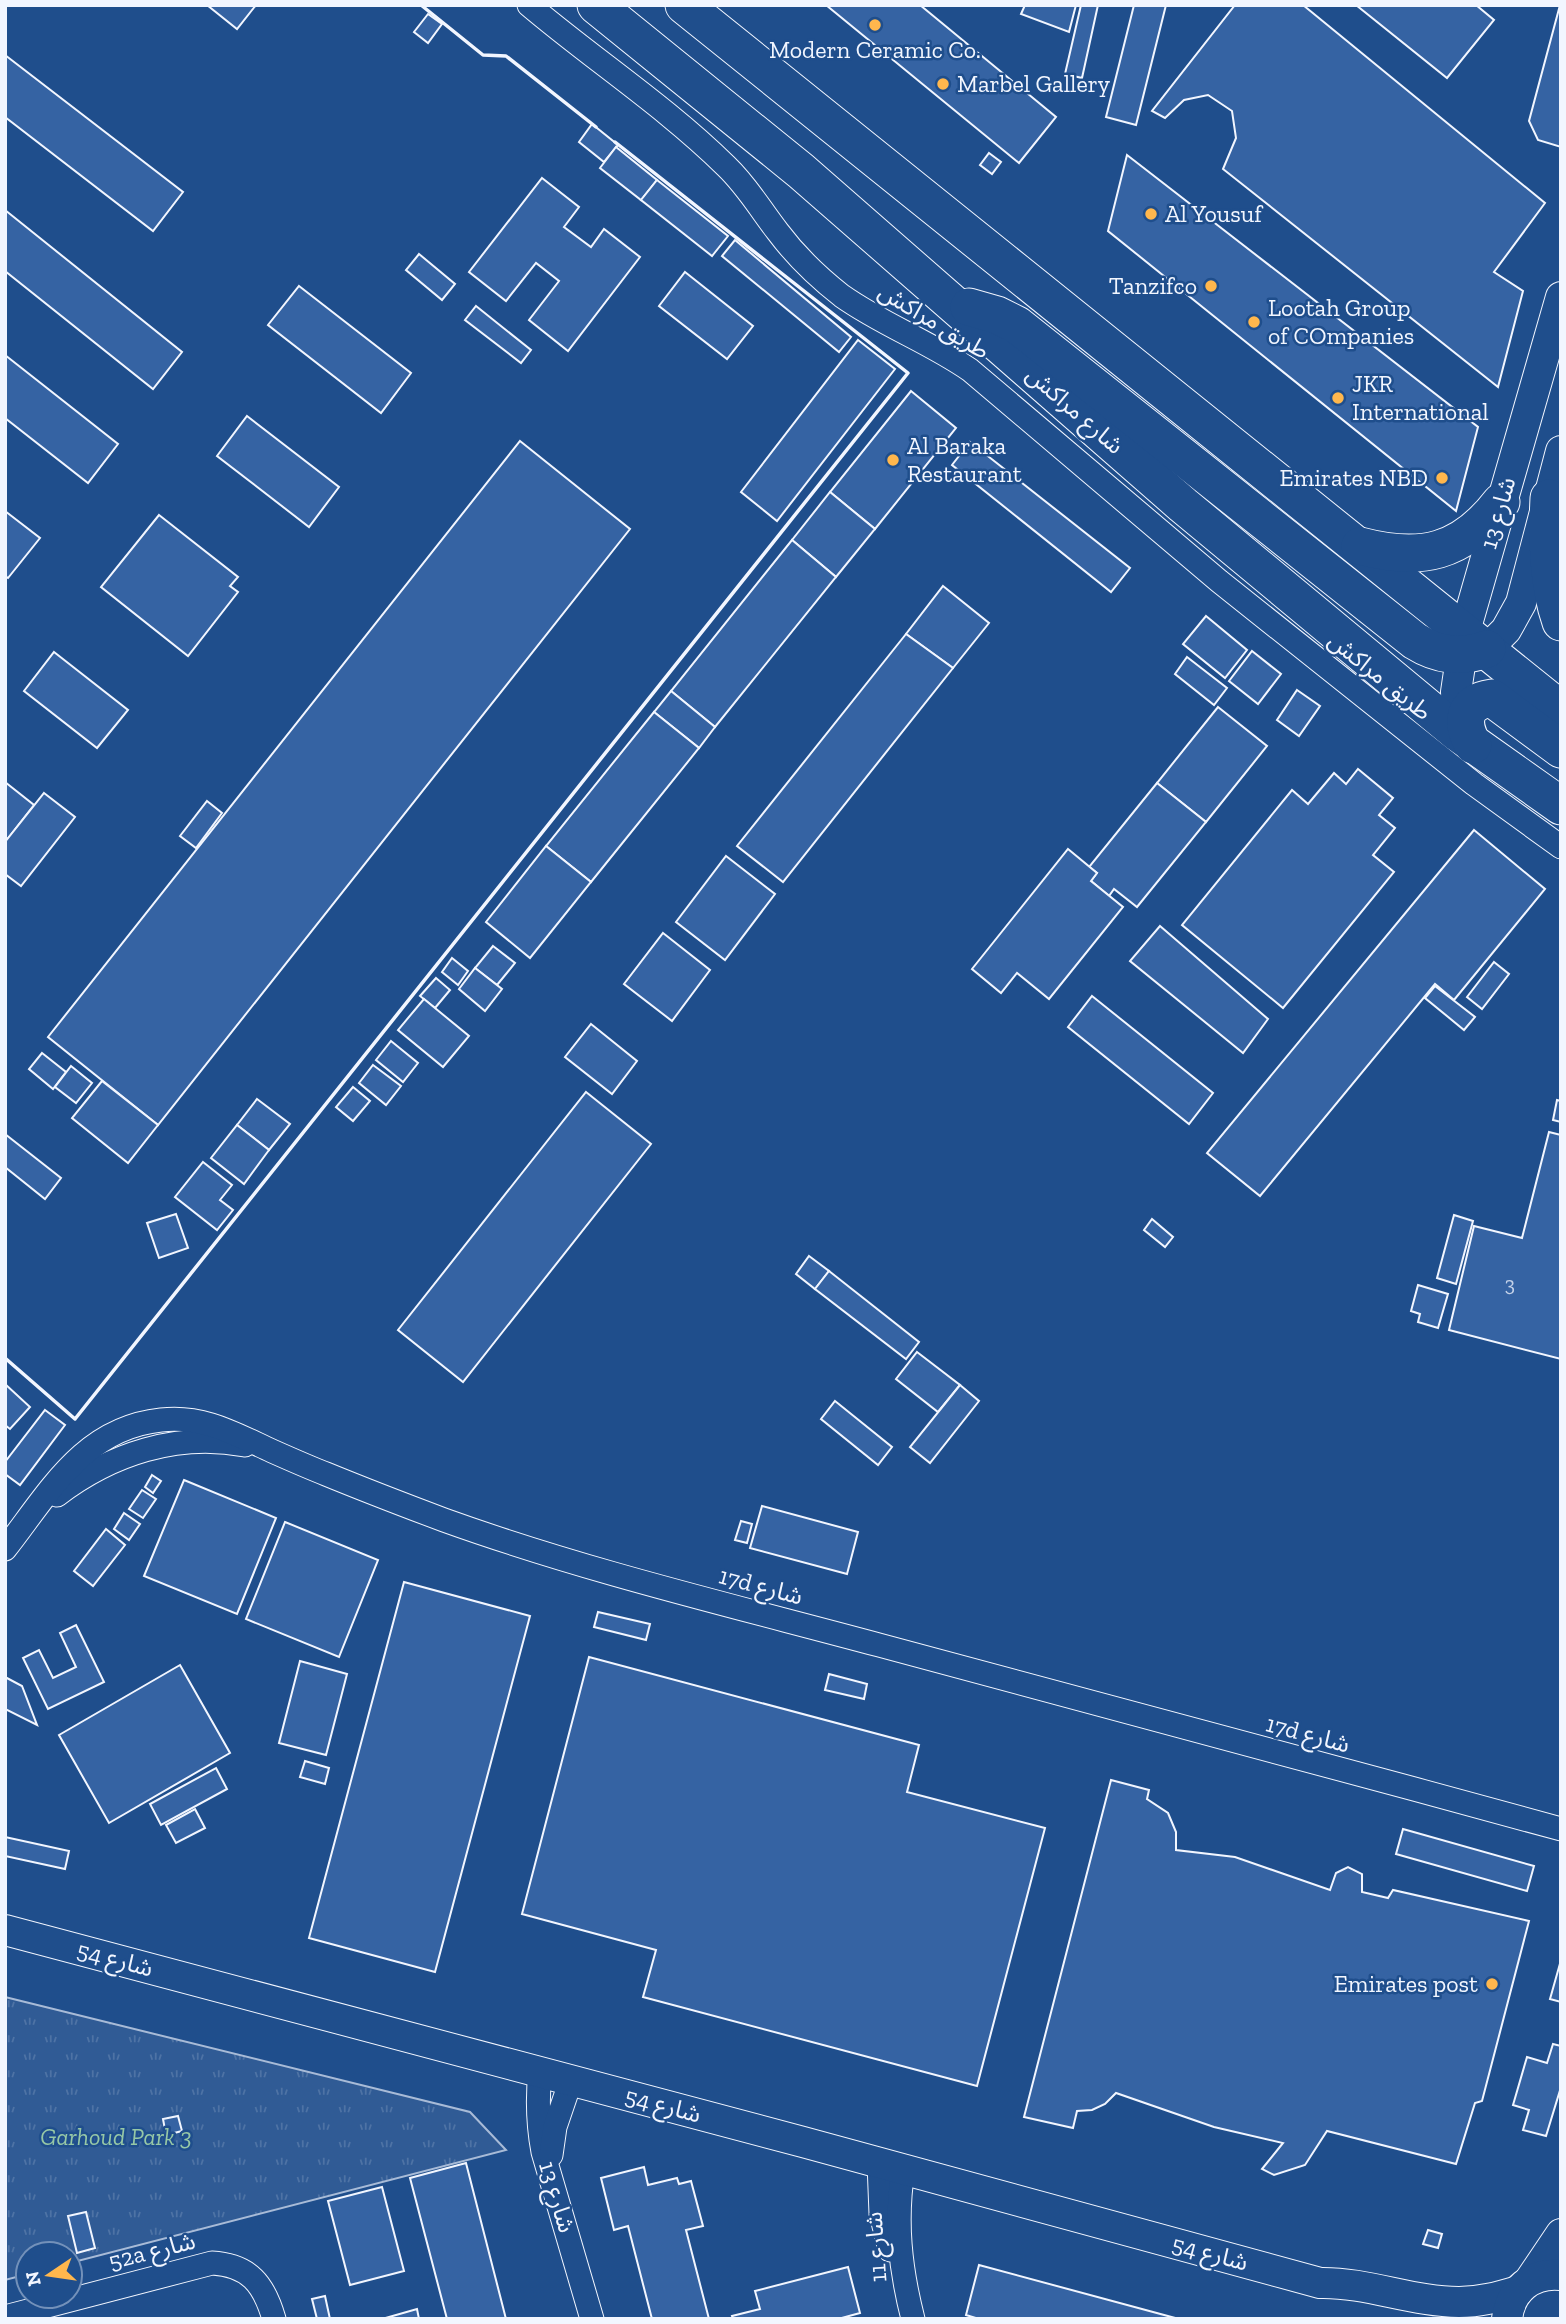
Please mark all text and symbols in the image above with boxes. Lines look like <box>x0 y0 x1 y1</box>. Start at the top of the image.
marker: Modern Ceramic Co. <box>867 17 883 33</box>
place label: Modern Ceramic Co. <box>769 35 981 64</box>
place label: Marbel Gallery <box>957 69 1111 98</box>
marker: Marbel Gallery <box>935 76 951 92</box>
place label: Al Yousuf <box>1165 199 1264 228</box>
marker: Al Yousuf <box>1143 206 1159 222</box>
place label: Tanzifco <box>1109 271 1197 300</box>
street label: طريق مراكش <box>873 276 995 366</box>
marker: Tanzifco <box>1203 278 1219 294</box>
place label: Lootah Group of COmpanies <box>1268 293 1414 350</box>
marker: Lootah Group of COmpanies <box>1246 314 1262 330</box>
street label: شارع مراكش <box>1019 359 1130 462</box>
place label: JKR International <box>1352 369 1489 426</box>
marker: JKR International <box>1330 390 1346 406</box>
place label: Al Baraka Restaurant <box>907 431 1022 488</box>
marker: Al Baraka Restaurant <box>885 452 901 468</box>
place label: Emirates NBD <box>1280 463 1428 492</box>
marker: Emirates NBD <box>1434 470 1450 486</box>
street label: شارع 13 <box>1473 474 1524 553</box>
street label: طريق مراكش <box>1322 625 1438 727</box>
house number: 3 <box>1505 1271 1515 1296</box>
street label: 17d شارع <box>715 1560 806 1613</box>
street label: 17d شارع <box>1262 1708 1353 1761</box>
street label: شارع 54 <box>73 1934 156 1985</box>
place label: Emirates post <box>1334 1969 1478 1998</box>
marker: Emirates post <box>1484 1976 1500 1992</box>
street label: شارع 54 <box>621 2080 704 2131</box>
park label: Garhoud Park 3 <box>40 2122 192 2151</box>
street label: شارع 13 <box>530 2158 582 2237</box>
street label: شارع 11 <box>859 2211 895 2283</box>
street label: 52a شارع <box>105 2226 199 2278</box>
street label: شارع 54 <box>1168 2228 1251 2279</box>
north arrow <box>14 2240 84 2310</box>
text: N <box>20 2269 46 2288</box>

